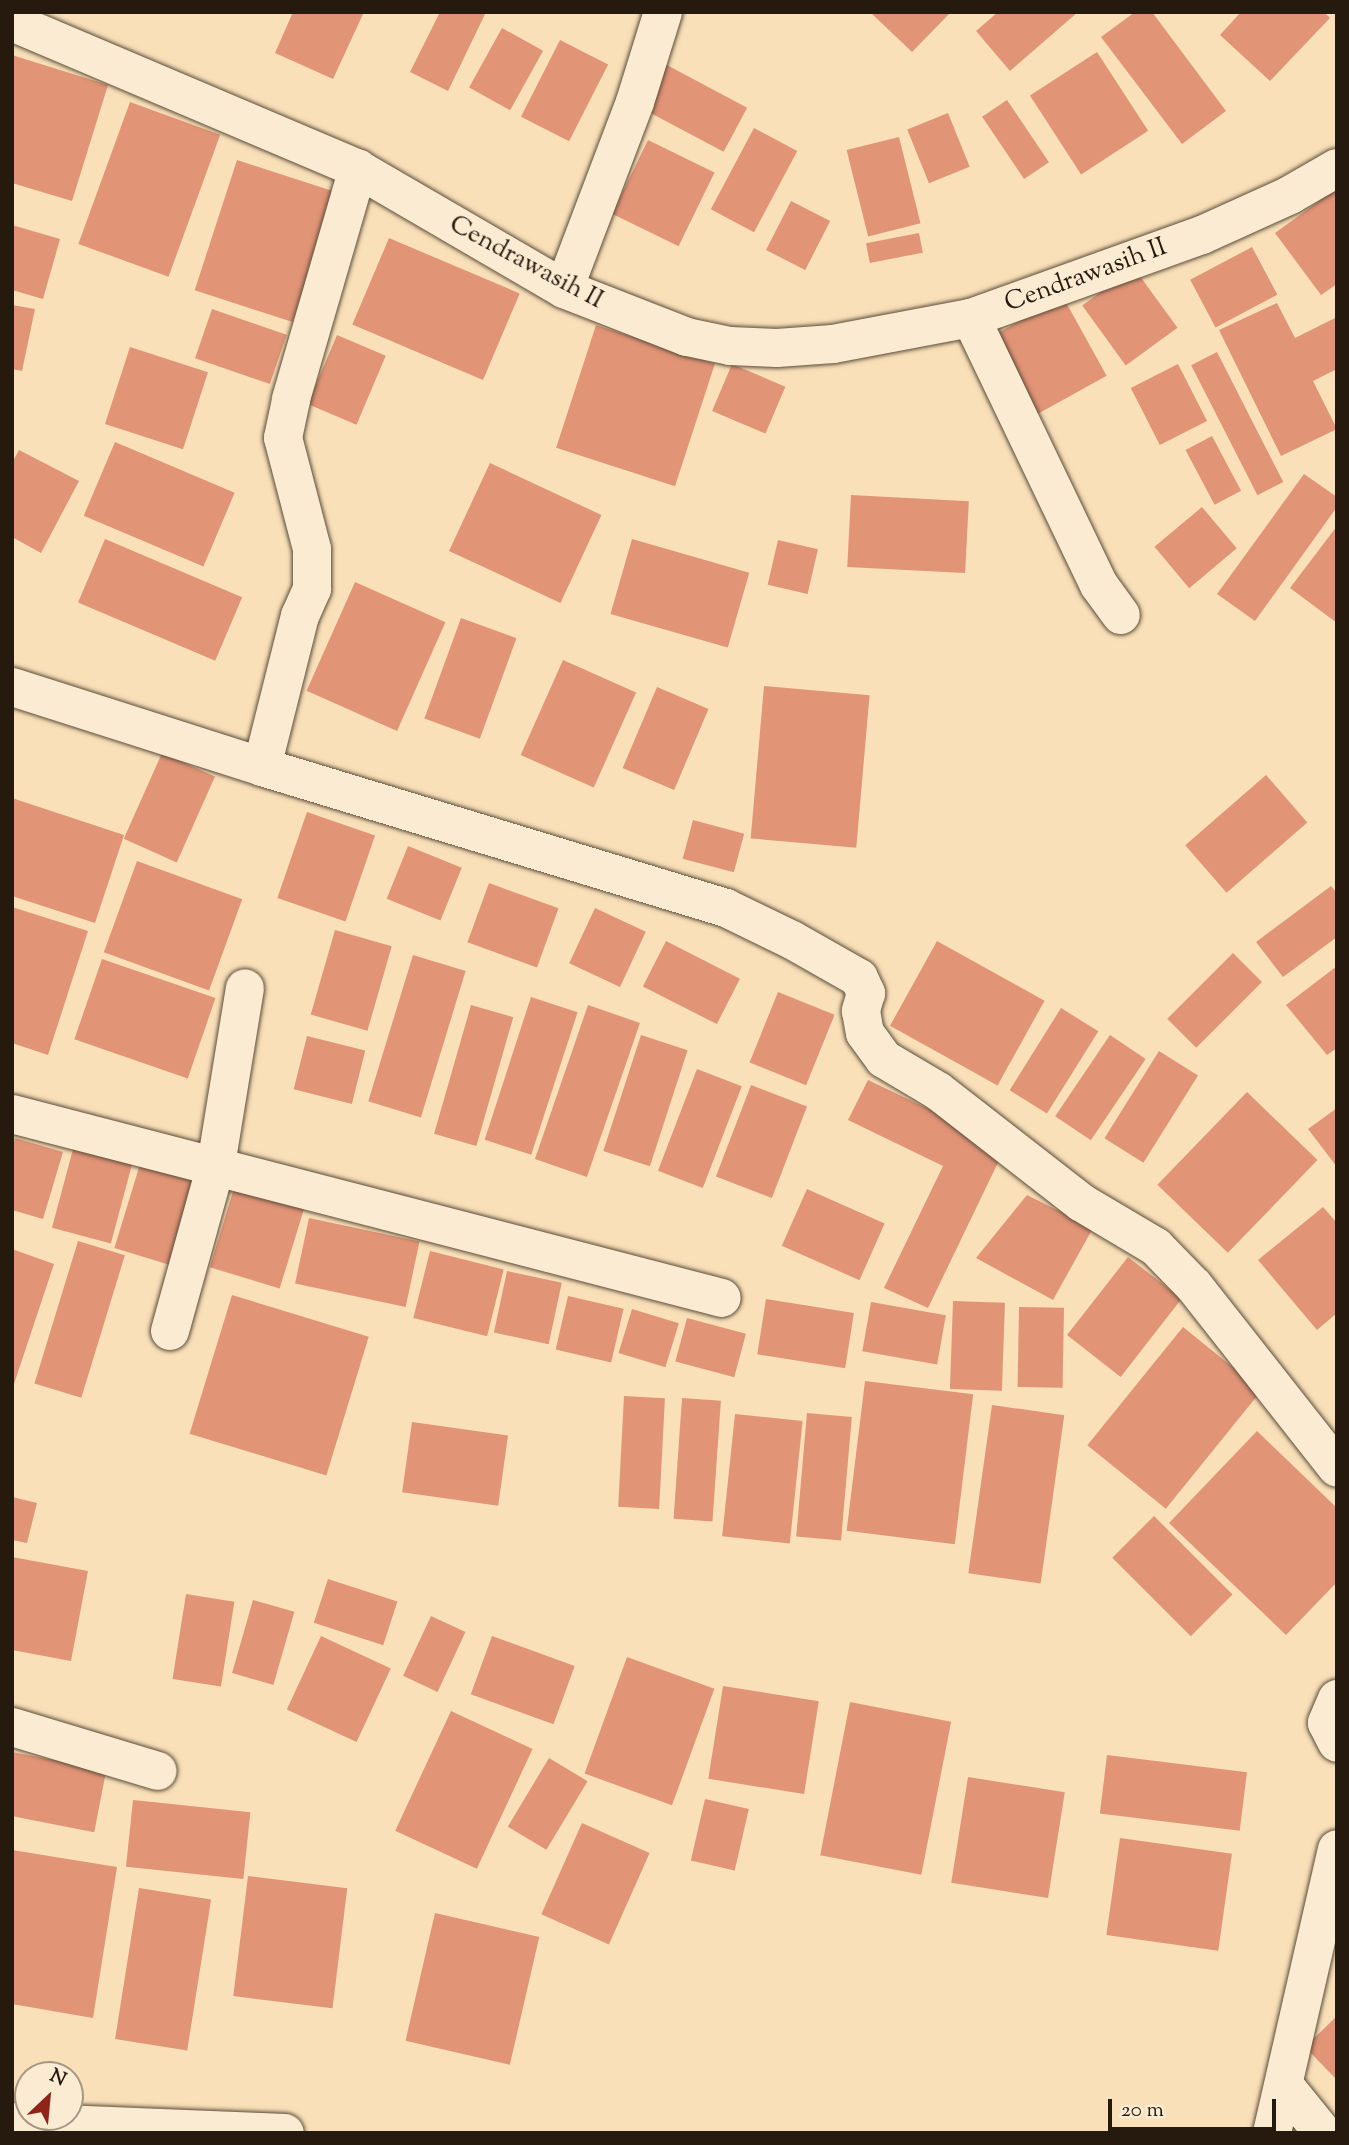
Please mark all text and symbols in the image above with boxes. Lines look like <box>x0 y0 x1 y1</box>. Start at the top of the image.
street label: Cendrawasih II <box>444 209 608 317</box>
street label: Cendrawasih II <box>1001 232 1171 320</box>
north arrow <box>14 2061 84 2131</box>
text: N <box>45 2063 70 2094</box>
scale bar <box>1111 2086 1279 2130</box>
text: 20 m <box>1121 2096 1164 2126</box>

